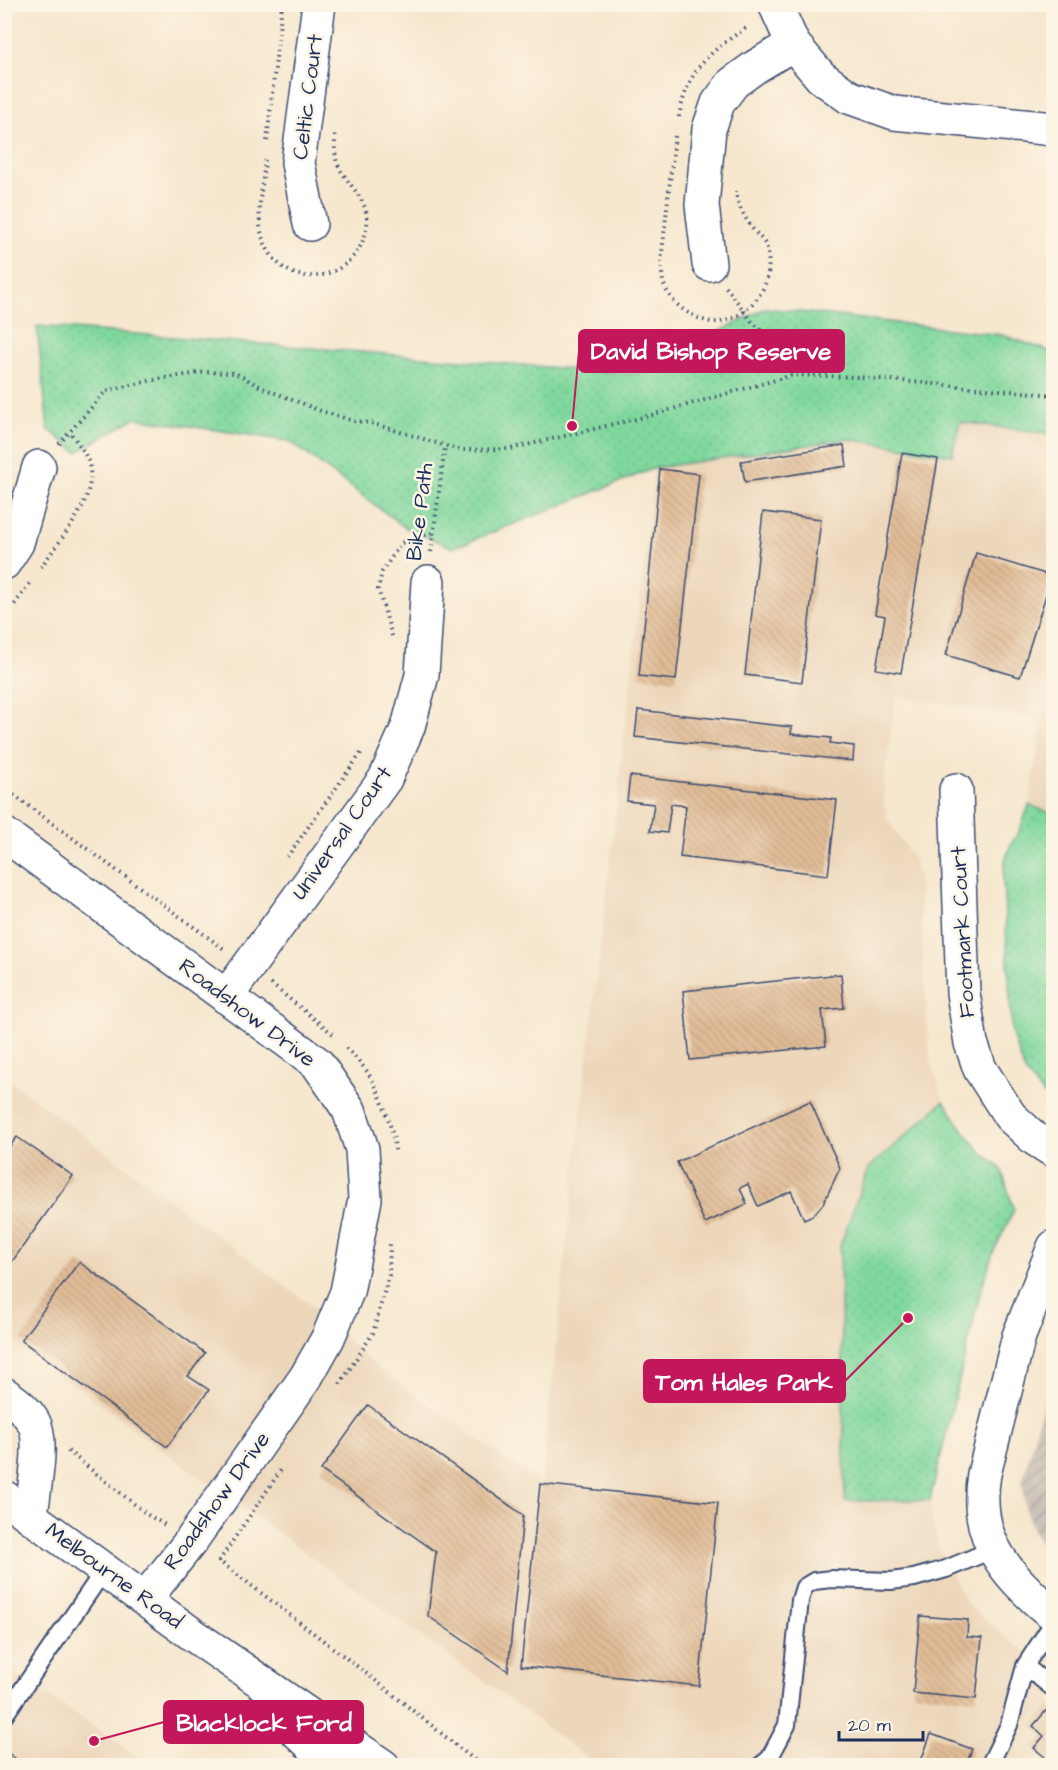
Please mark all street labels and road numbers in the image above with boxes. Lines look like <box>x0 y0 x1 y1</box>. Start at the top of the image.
street label: Celtic Court <box>285 32 331 161</box>
street label: Bike Path <box>399 461 441 563</box>
street label: Universal Court <box>284 760 400 906</box>
street label: Footmark Court <box>943 845 983 1019</box>
street label: Roadshow Drive <box>172 951 322 1075</box>
street label: Roadshow Drive <box>156 1425 278 1577</box>
street label: Melbourne Road <box>39 1515 189 1637</box>

